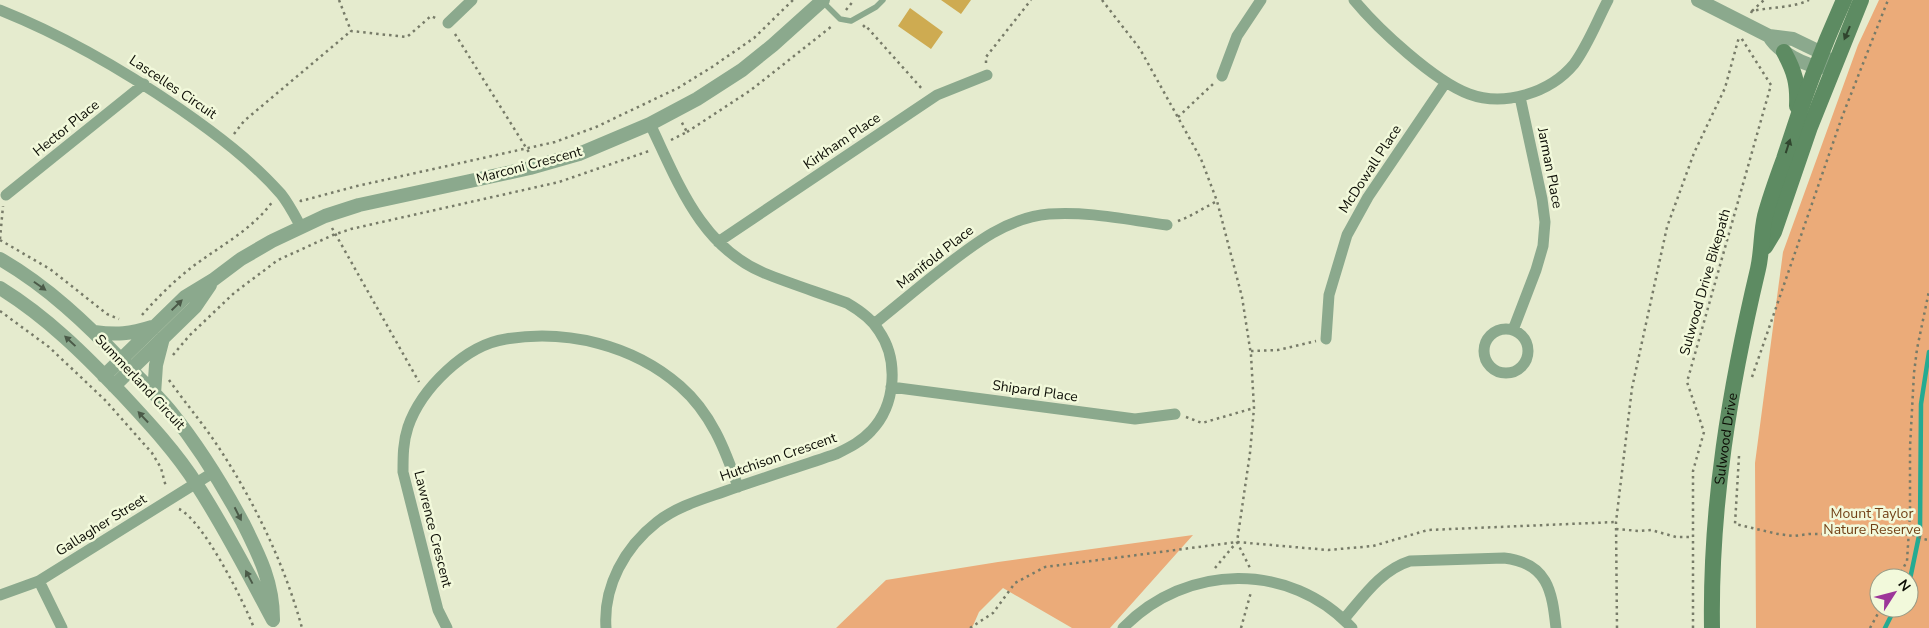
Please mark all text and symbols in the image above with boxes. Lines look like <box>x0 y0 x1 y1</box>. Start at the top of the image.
one-way arrow <box>1842 26 1850 40</box>
street label: Lascelles Circuit <box>126 51 221 123</box>
street label: Hector Place <box>29 95 103 161</box>
street label: Kirkham Place <box>800 108 884 174</box>
street label: McDowall Place <box>1334 121 1406 217</box>
street label: Jarman Place <box>1533 125 1567 210</box>
one-way arrow <box>1784 138 1792 153</box>
street label: Marconi Crescent <box>474 142 584 188</box>
street label: Sulwood Drive Bikepath <box>1675 206 1735 358</box>
street label: Manifold Place <box>893 221 977 293</box>
one-way arrow <box>34 281 47 291</box>
one-way arrow <box>170 299 182 311</box>
street label: Summerland Circuit <box>91 330 189 434</box>
one-way arrow <box>64 335 76 347</box>
street label: Shipard Place <box>991 376 1079 406</box>
street label: Sulwood Drive <box>1710 391 1742 486</box>
one-way arrow <box>137 411 149 423</box>
street label: Hutchison Crescent <box>717 428 839 486</box>
street label: Lawrence Crescent <box>409 469 457 589</box>
street label: Gallagher Street <box>52 489 150 561</box>
park label: Mount Taylor Nature Reserve <box>1823 504 1921 539</box>
one-way arrow <box>234 507 242 522</box>
north arrow <box>1869 568 1919 618</box>
one-way arrow <box>245 569 253 584</box>
text: N <box>1893 576 1915 595</box>

